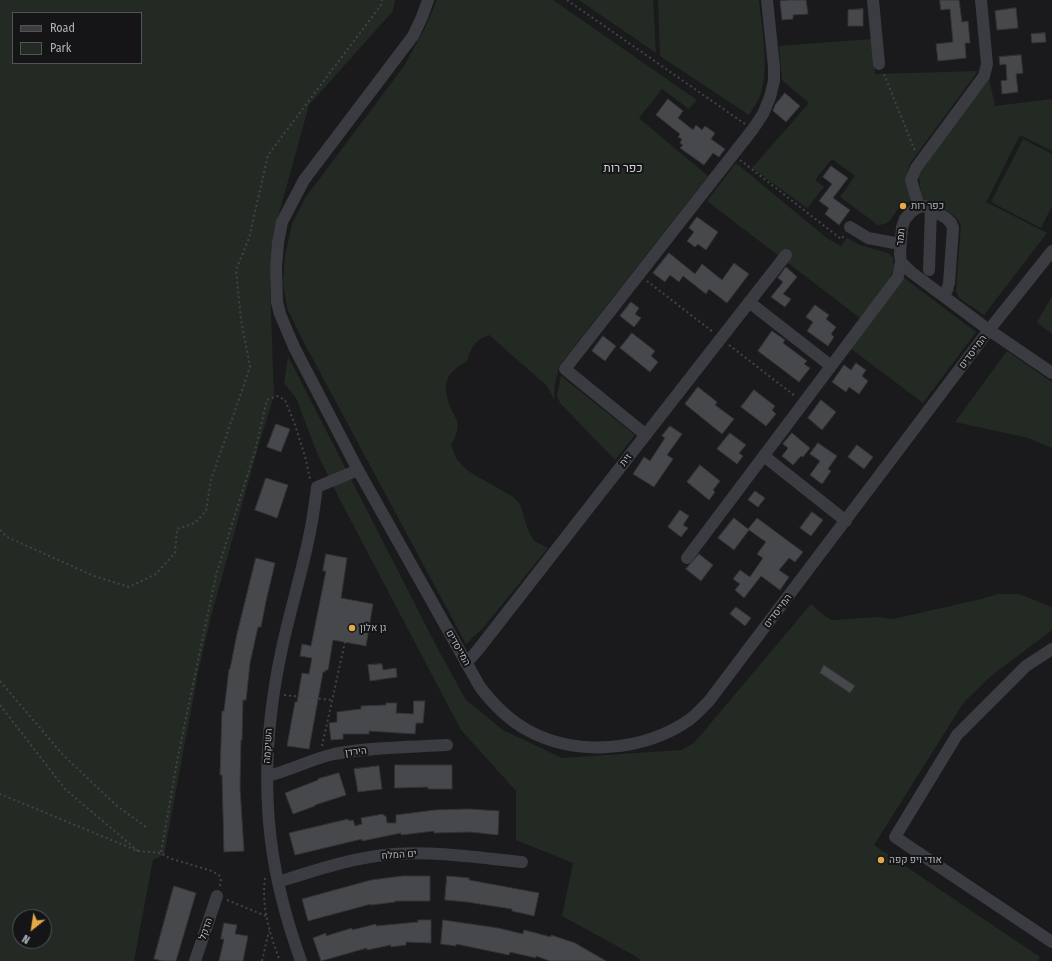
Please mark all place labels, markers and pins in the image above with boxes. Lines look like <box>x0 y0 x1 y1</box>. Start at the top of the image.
place label: כפר רות <box>911 200 944 212</box>
marker: כפר רות <box>898 201 908 211</box>
place label: גן אלון <box>360 622 386 634</box>
marker: גן אלון <box>347 623 357 633</box>
place label: אודי ויפ קפה <box>889 854 942 866</box>
marker: אודי ויפ קפה <box>876 855 886 865</box>

